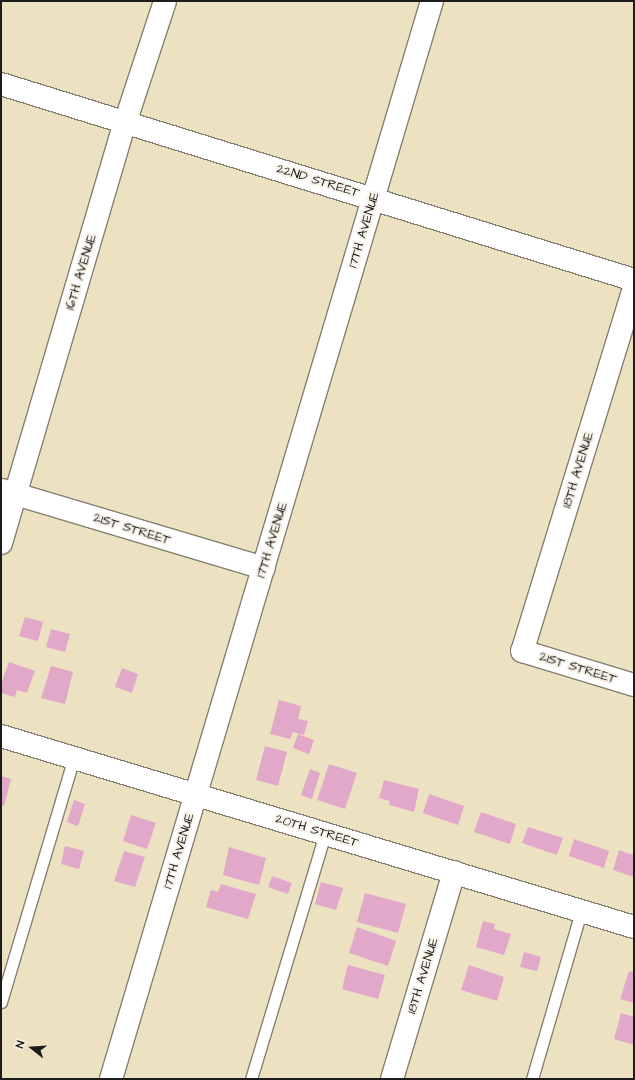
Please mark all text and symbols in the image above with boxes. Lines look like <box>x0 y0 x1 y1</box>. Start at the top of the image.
street label: 22ND STREET <box>275 161 361 201</box>
street label: 17TH AVENUE <box>345 190 383 270</box>
street label: 16TH AVENUE <box>62 232 100 312</box>
street label: 18TH AVENUE <box>559 430 597 510</box>
street label: 17TH AVENUE <box>253 500 291 580</box>
street label: 21ST STREET <box>91 510 173 548</box>
street label: 21ST STREET <box>537 649 619 687</box>
street label: 17TH AVENUE <box>160 811 198 891</box>
street label: 20TH STREET <box>274 811 360 851</box>
street label: 18TH AVENUE <box>404 936 442 1016</box>
north arrow <box>12 1028 52 1068</box>
text: N <box>12 1039 28 1050</box>

